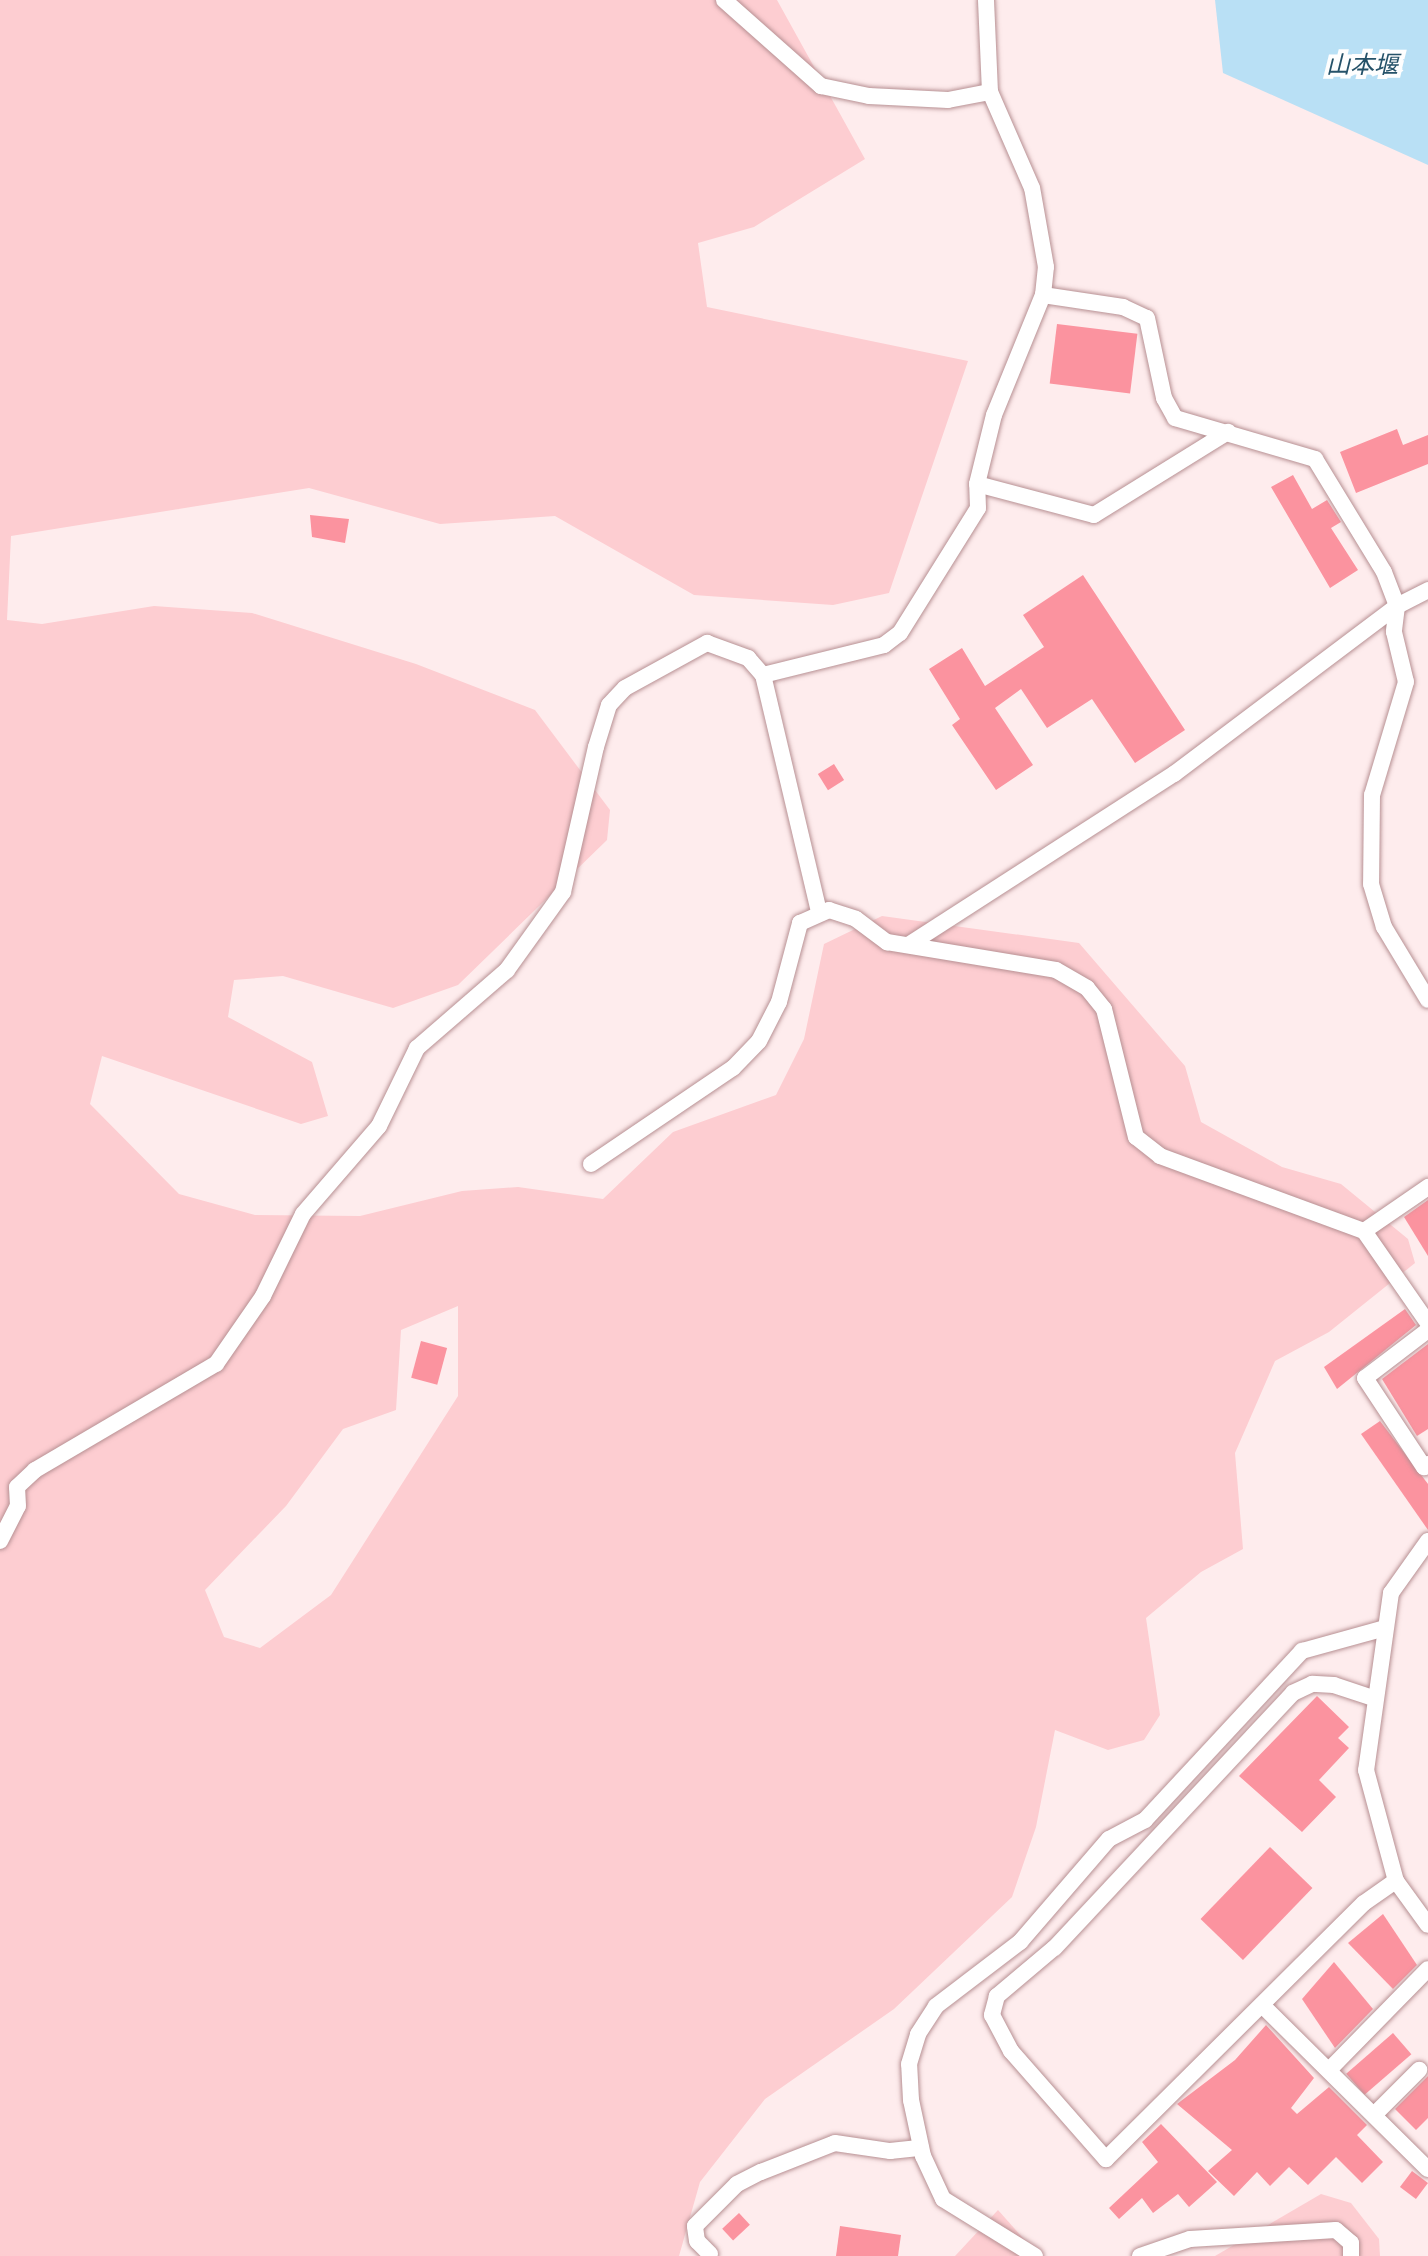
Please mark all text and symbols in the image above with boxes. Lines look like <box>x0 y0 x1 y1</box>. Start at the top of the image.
water label: 山本堰 <box>1326 51 1398 79</box>

